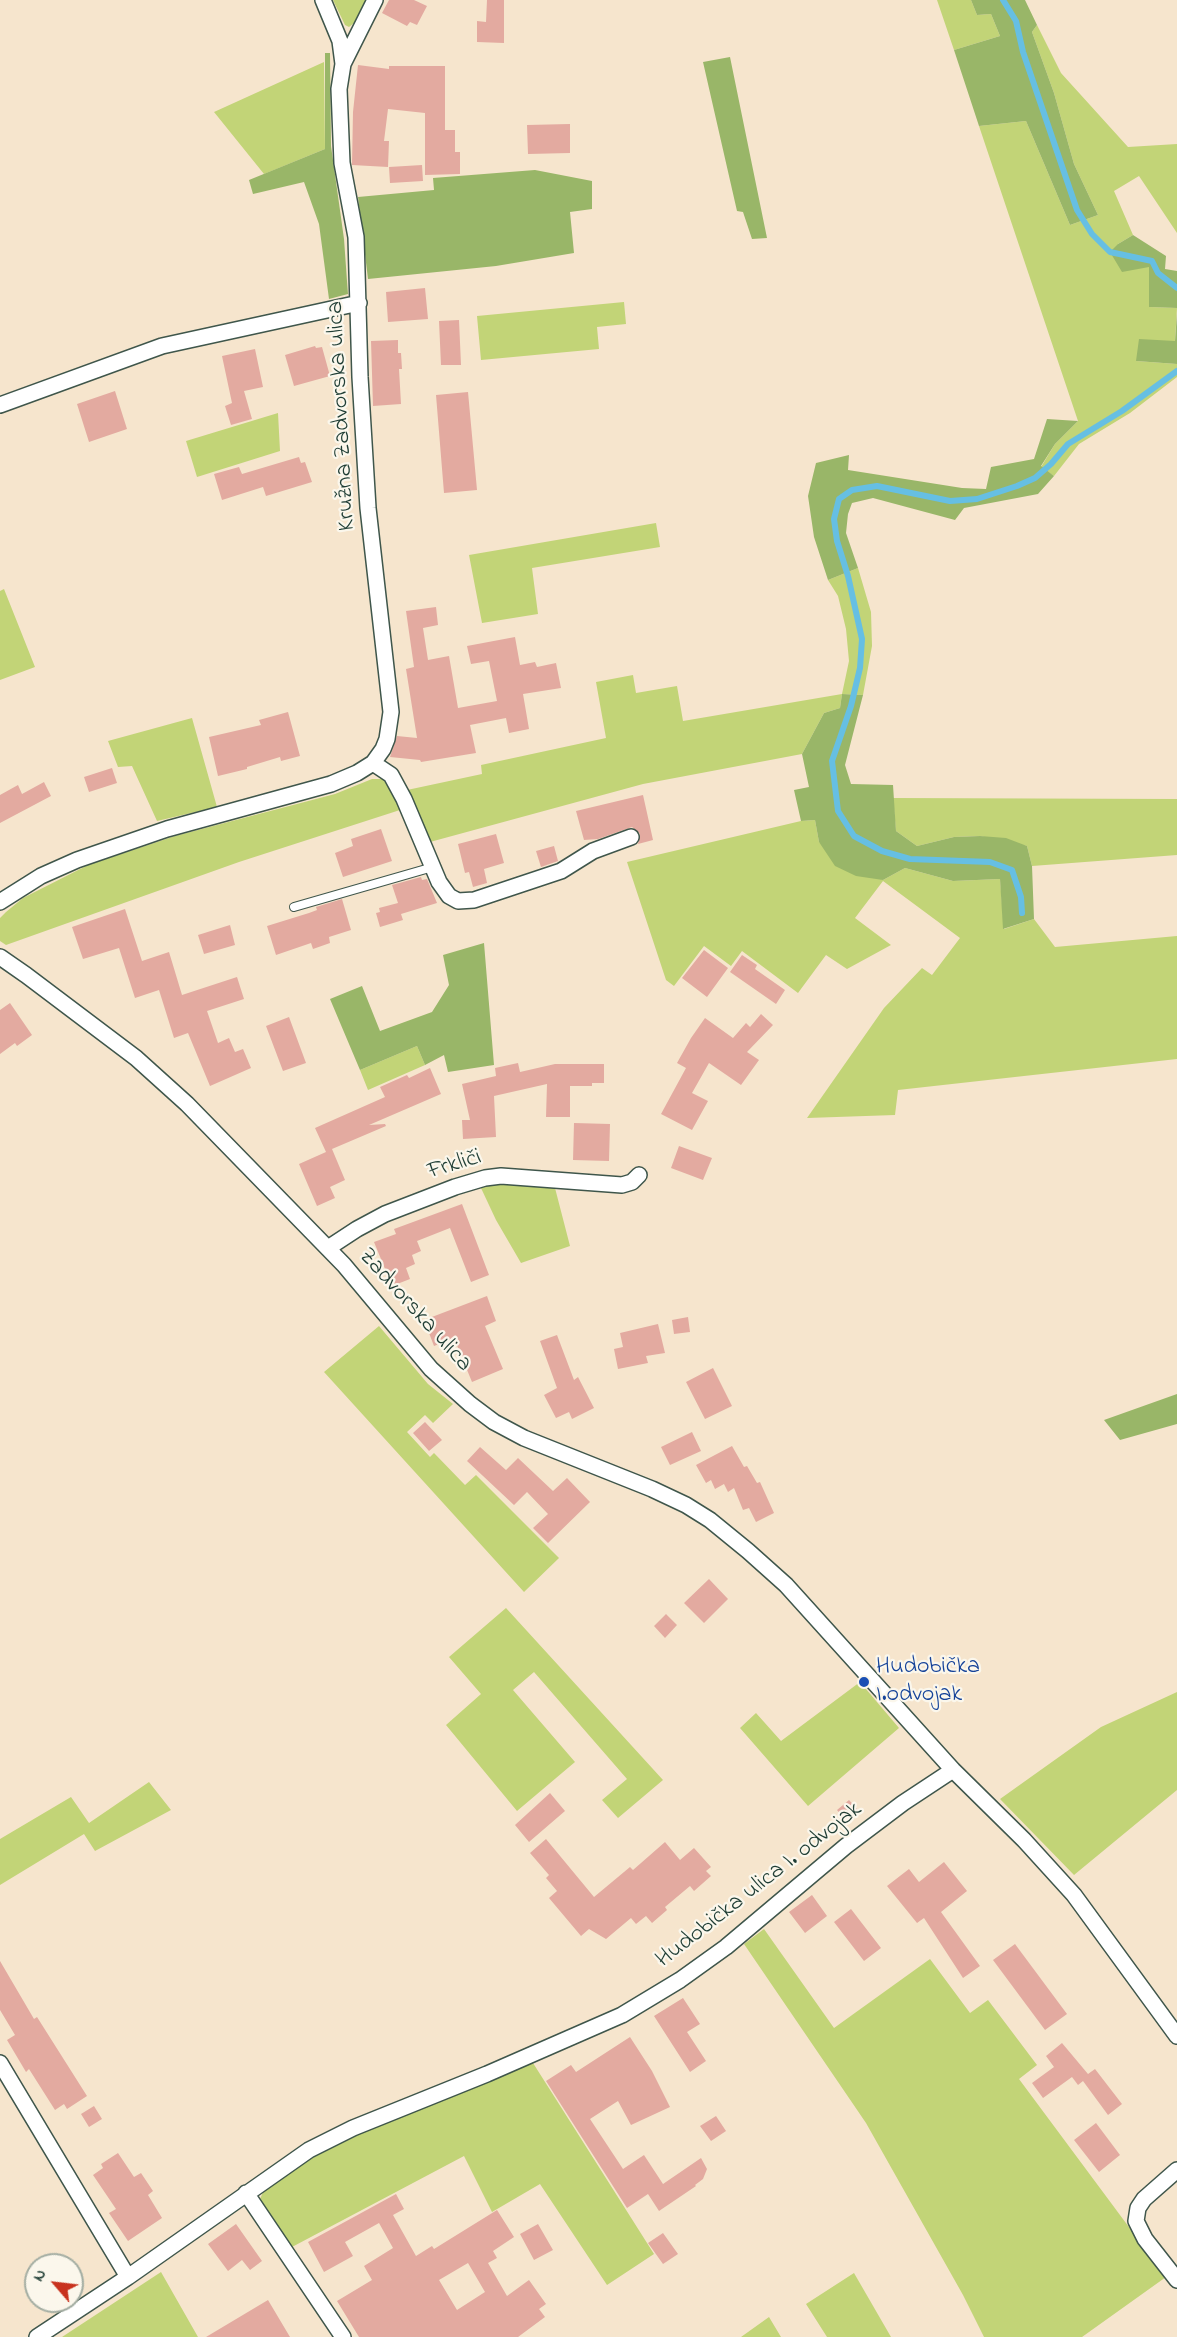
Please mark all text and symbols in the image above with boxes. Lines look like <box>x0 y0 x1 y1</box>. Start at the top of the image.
street label: Kružna Zadvorska ulica <box>323 300 363 532</box>
street label: Frkliči <box>425 1144 485 1188</box>
street label: Zadvorska ulica <box>351 1243 477 1379</box>
place label: Hudobička I.odvojak <box>876 1654 980 1710</box>
marker: Hudobička I.odvojak <box>857 1675 871 1689</box>
street label: Hudobička ulica I. odvojak <box>651 1797 869 1975</box>
north arrow <box>24 2253 84 2313</box>
text: N <box>27 2265 53 2286</box>

